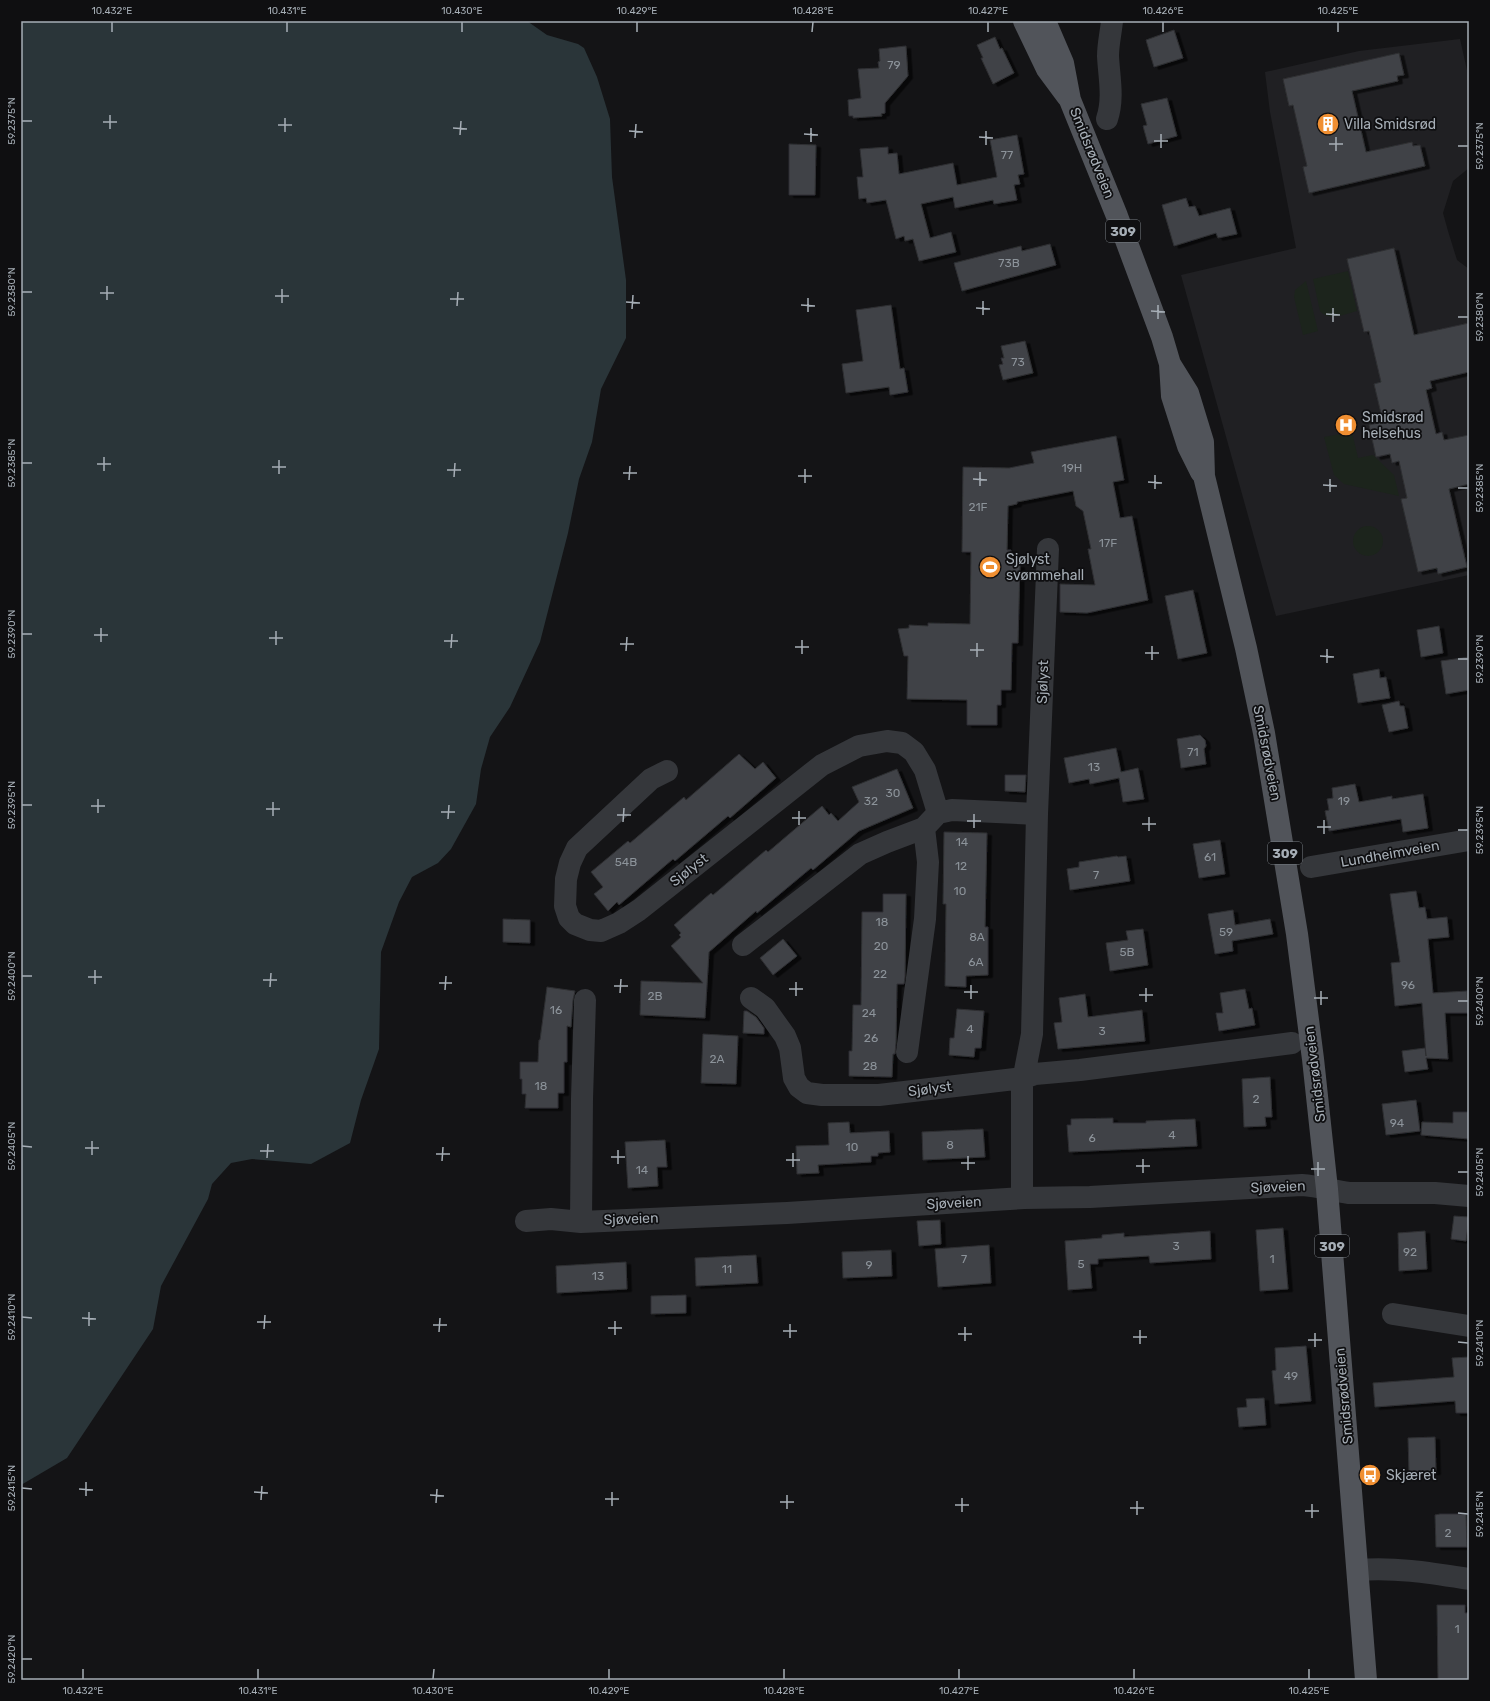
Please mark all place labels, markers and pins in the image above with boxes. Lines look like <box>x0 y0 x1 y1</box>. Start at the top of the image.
building icon: Villa Smidsrød <box>1315 111 1341 137</box>
place label: Villa Smidsrød <box>1344 116 1436 133</box>
place label: Smidsrød helsehus <box>1362 409 1424 442</box>
hospital icon: Smidsrød helsehus <box>1333 412 1359 438</box>
place label: Sjølyst svømmehall <box>1006 551 1084 584</box>
sports icon: Sjølyst svømmehall <box>977 554 1003 580</box>
bus stop icon: Skjæret <box>1357 1462 1383 1488</box>
place label: Skjæret <box>1386 1467 1437 1484</box>

